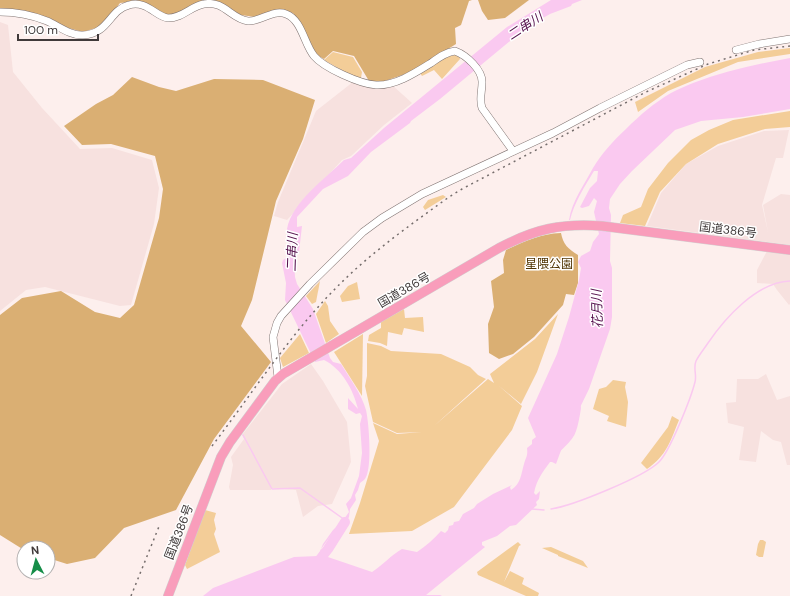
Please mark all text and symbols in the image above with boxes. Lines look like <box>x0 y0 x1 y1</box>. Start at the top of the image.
water label: 二串川 <box>504 7 548 44</box>
scale bar <box>18 16 98 42</box>
text: 100 m <box>24 22 58 38</box>
street label: 国道386号 <box>698 219 758 241</box>
water label: 二串川 <box>283 230 301 272</box>
park label: 星隈公園 <box>525 256 573 272</box>
street label: 国道386号 <box>375 269 433 311</box>
water label: 花月川 <box>588 287 606 329</box>
street label: 国道386号 <box>161 502 197 562</box>
north arrow <box>16 540 56 580</box>
text: N <box>30 543 40 557</box>

